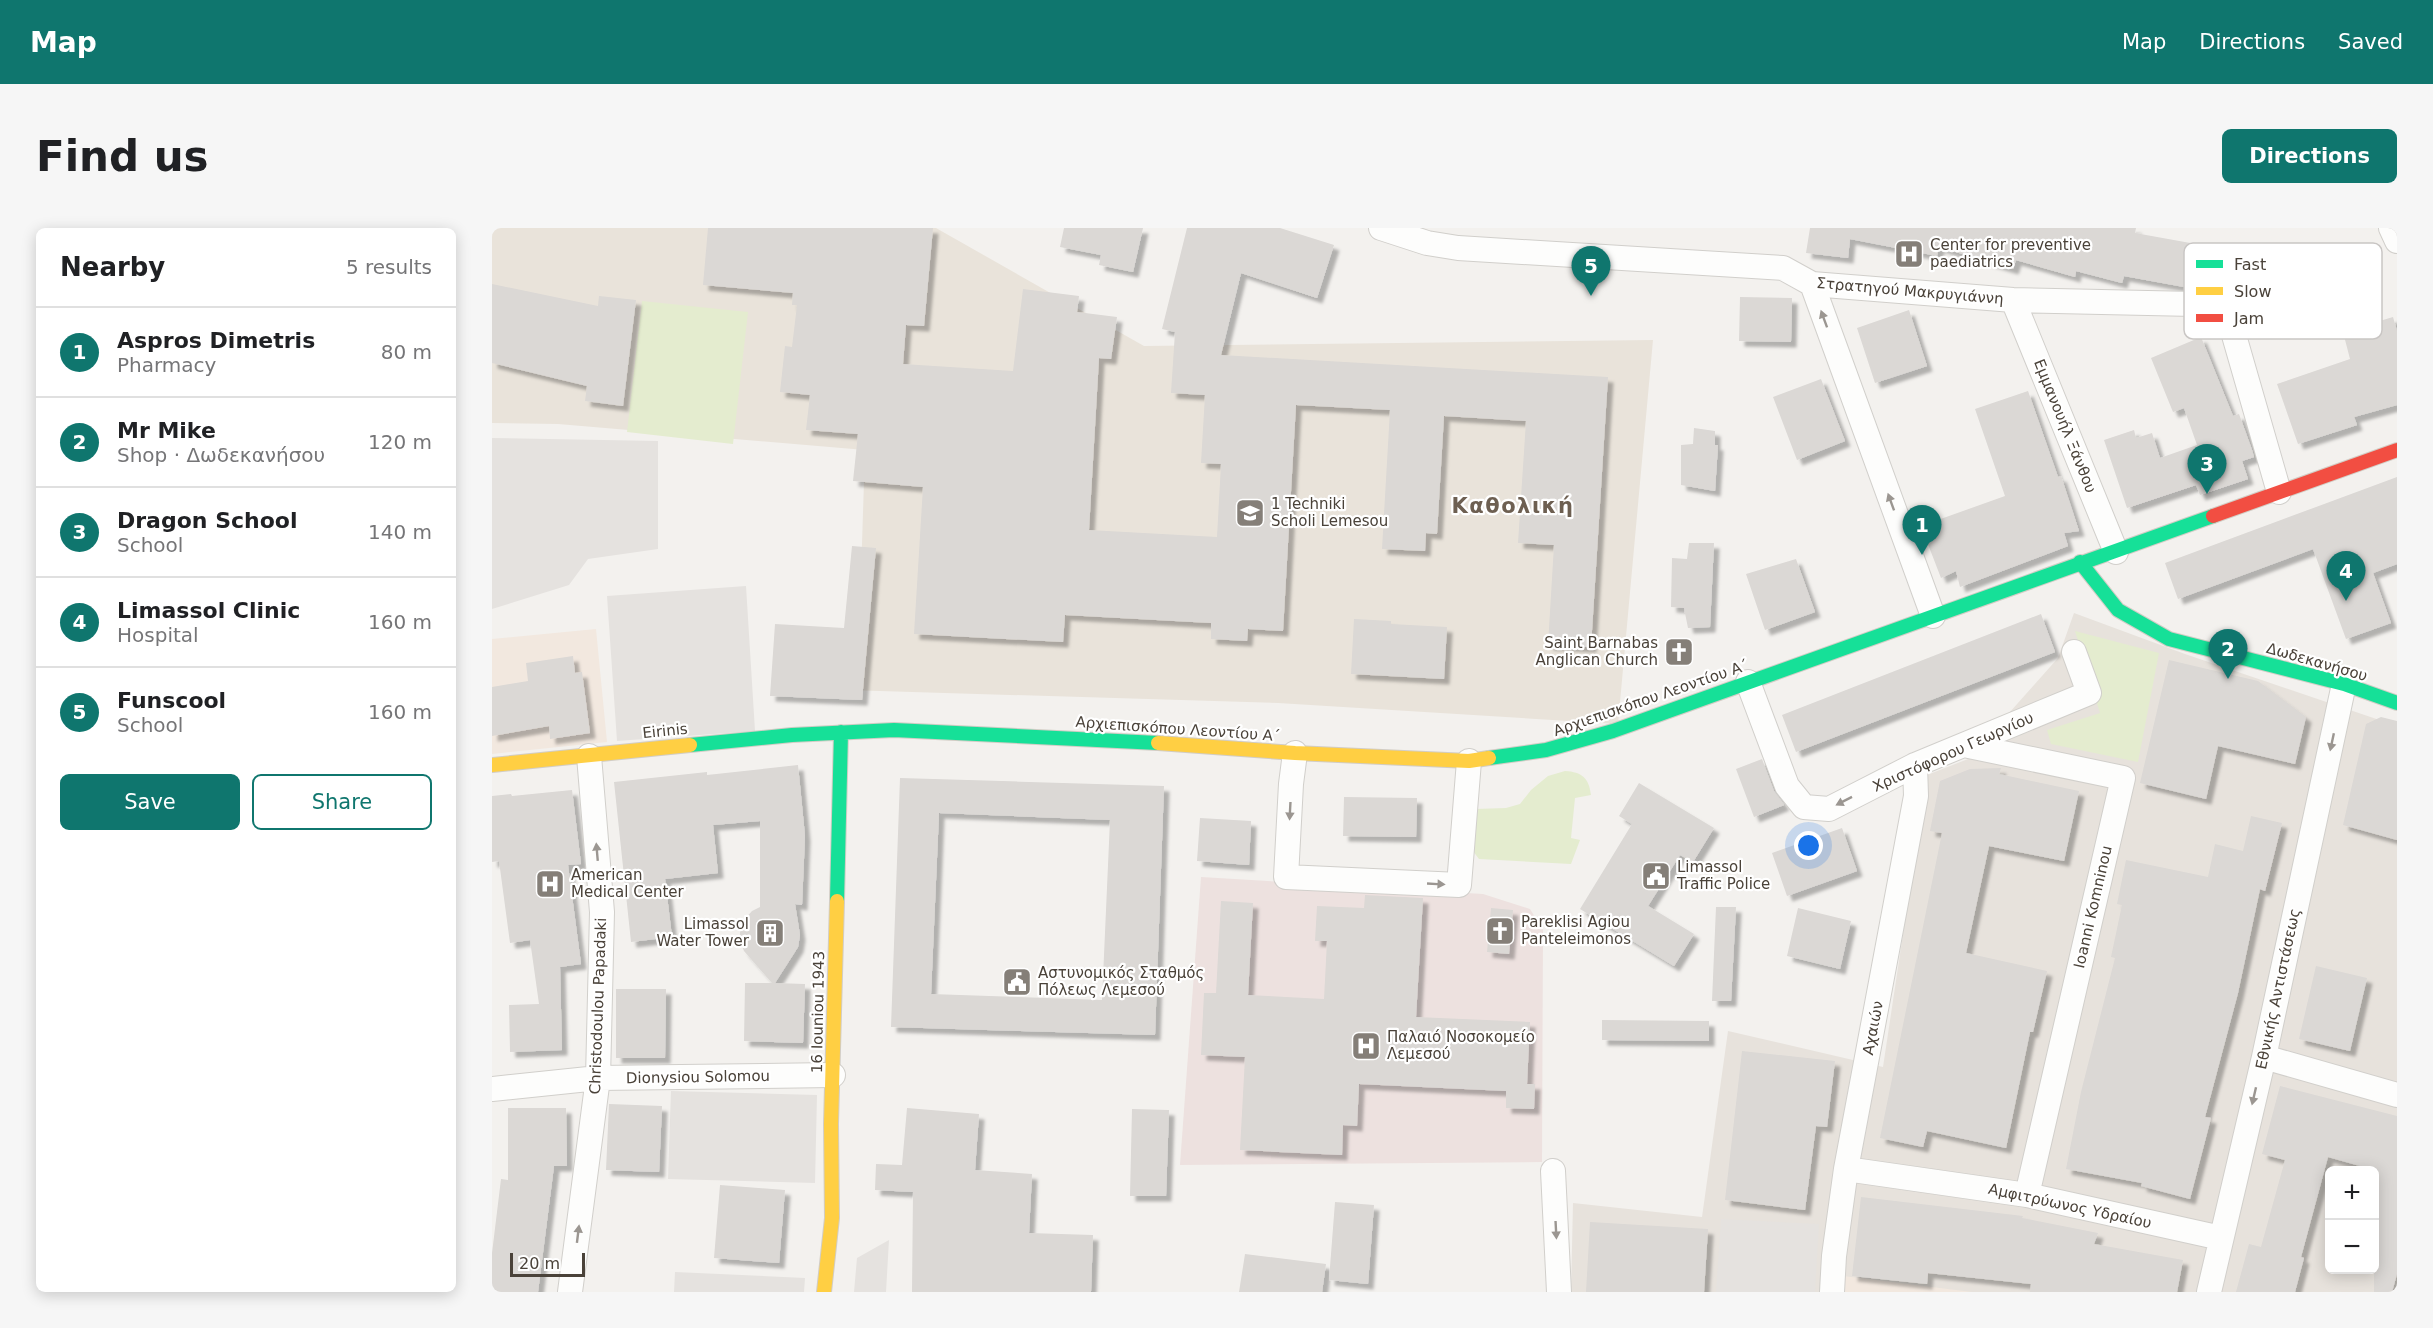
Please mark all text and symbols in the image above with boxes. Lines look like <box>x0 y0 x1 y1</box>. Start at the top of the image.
text: Map <box>30 26 97 59</box>
text: Map <box>2122 30 2166 54</box>
text: Directions <box>2199 30 2305 54</box>
text: Saved <box>2338 30 2403 54</box>
button: Directions <box>2222 129 2397 183</box>
text: Find us <box>36 132 209 181</box>
place label: Center for preventive paediatrics <box>1930 236 2091 271</box>
hospital icon: Center for preventive paediatrics <box>1893 238 1925 270</box>
legend <box>2184 243 2382 339</box>
pin: 5 <box>1572 247 1610 296</box>
text: Nearby <box>60 252 165 282</box>
text: 5 results <box>346 255 432 279</box>
text: Fast <box>2234 255 2266 274</box>
street label: Στρατηγού Μακρυγιάννη <box>1816 274 2004 308</box>
text: Slow <box>2234 282 2271 301</box>
text: Jam <box>2233 309 2264 328</box>
one-way arrow <box>1819 310 1829 328</box>
text: Aspros Dimetris <box>117 328 315 353</box>
text: 1 <box>73 340 86 364</box>
text: 80 m <box>381 340 432 364</box>
text: Pharmacy <box>117 353 216 377</box>
street label: Εμμανουήλ Ξάνθου <box>2030 357 2100 495</box>
text: Mr Mike <box>117 418 216 443</box>
text: 2 <box>73 430 86 454</box>
text: 120 m <box>368 430 432 454</box>
text: Shop · Δωδεκανήσου <box>117 443 325 467</box>
pin: 3 <box>2188 444 2226 494</box>
one-way arrow <box>1886 493 1896 511</box>
district label: Καθολική <box>1452 494 1574 518</box>
place label: 1 Techniki Scholi Lemesou <box>1271 495 1388 530</box>
school or university icon: 1 Techniki Scholi Lemesou <box>1234 497 1266 529</box>
pin: 1 <box>1902 506 1942 555</box>
text: Dragon School <box>117 508 297 533</box>
text: 3 <box>73 520 86 544</box>
text: 140 m <box>368 520 432 544</box>
text: School <box>117 533 183 557</box>
pin: 4 <box>2326 552 2366 601</box>
text: Limassol Clinic <box>117 598 300 623</box>
text: 4 <box>73 610 86 634</box>
text: 160 m <box>368 610 432 634</box>
text: Hospital <box>117 623 199 647</box>
pin: 2 <box>2208 630 2248 679</box>
place label: Saint Barnabas Anglican Church <box>1536 634 1658 669</box>
church icon: Saint Barnabas Anglican Church <box>1663 636 1695 668</box>
street label: Δωδεκανήσου <box>2264 639 2370 685</box>
street label: Αρχιεπισκόπου Λεοντίου Α΄ <box>1551 656 1751 740</box>
text: Funscool <box>117 688 226 713</box>
text: 5 <box>73 700 86 724</box>
text: 160 m <box>368 700 432 724</box>
street label: Χριστόφορου Γεωργίου <box>1870 708 2036 796</box>
text: School <box>117 713 183 737</box>
street label: Αρχιεπισκόπου Λεοντίου Α΄ <box>1075 713 1281 745</box>
street label: Eirinis <box>641 720 689 742</box>
one-way arrow <box>2327 732 2336 751</box>
button: Save <box>60 774 240 830</box>
button: Share <box>252 774 432 830</box>
one-way arrow <box>1836 797 1853 806</box>
one-way arrow <box>1285 802 1294 821</box>
your location <box>1794 831 1823 860</box>
one-way arrow <box>592 842 602 861</box>
street label: Ioanni Komninou <box>2070 844 2116 970</box>
place label: Limassol Traffic Police <box>1676 858 1770 893</box>
public building icon: Limassol Traffic Police <box>1640 860 1672 892</box>
place label: American Medical Center <box>571 866 685 901</box>
hospital icon: American Medical Center <box>534 868 566 900</box>
one-way arrow <box>1427 879 1446 888</box>
street label: Εθνικής Αντιστάσεως <box>2252 907 2304 1071</box>
place label: Pareklisi Agiou Panteleimonos <box>1521 913 1631 948</box>
place label: Limassol Water Tower <box>656 915 750 950</box>
church icon: Pareklisi Agiou Panteleimonos <box>1484 915 1516 947</box>
street label: Christodoulou Papadaki <box>586 917 610 1095</box>
building icon: Limassol Water Tower <box>754 917 786 949</box>
street label: 16 Iouniou 1943 <box>808 951 828 1073</box>
place label: Αστυνομικός Σταθμός Πόλεως Λεμεσού <box>1038 964 1204 999</box>
public building icon: Αστυνομικός Σταθμός Πόλεως Λεμεσού <box>1001 966 1033 998</box>
street label: Αχαιών <box>1859 999 1887 1057</box>
place label: Παλαιό Νοσοκομείο Λεμεσού <box>1387 1028 1535 1063</box>
hospital icon: Παλαιό Νοσοκομείο Λεμεσού <box>1350 1030 1382 1062</box>
street label: Dionysiou Solomou <box>626 1067 770 1087</box>
one-way arrow <box>2249 1087 2259 1105</box>
map controls <box>2325 1166 2379 1274</box>
button: + <box>2325 1166 2379 1220</box>
street label: Αμφιτρύωνος Υδραίου <box>1987 1180 2153 1232</box>
one-way arrow <box>1552 1220 1561 1239</box>
button: − <box>2325 1220 2379 1274</box>
one-way arrow <box>573 1224 582 1243</box>
scale bar <box>510 1250 585 1278</box>
text: 20 m <box>519 1254 560 1273</box>

